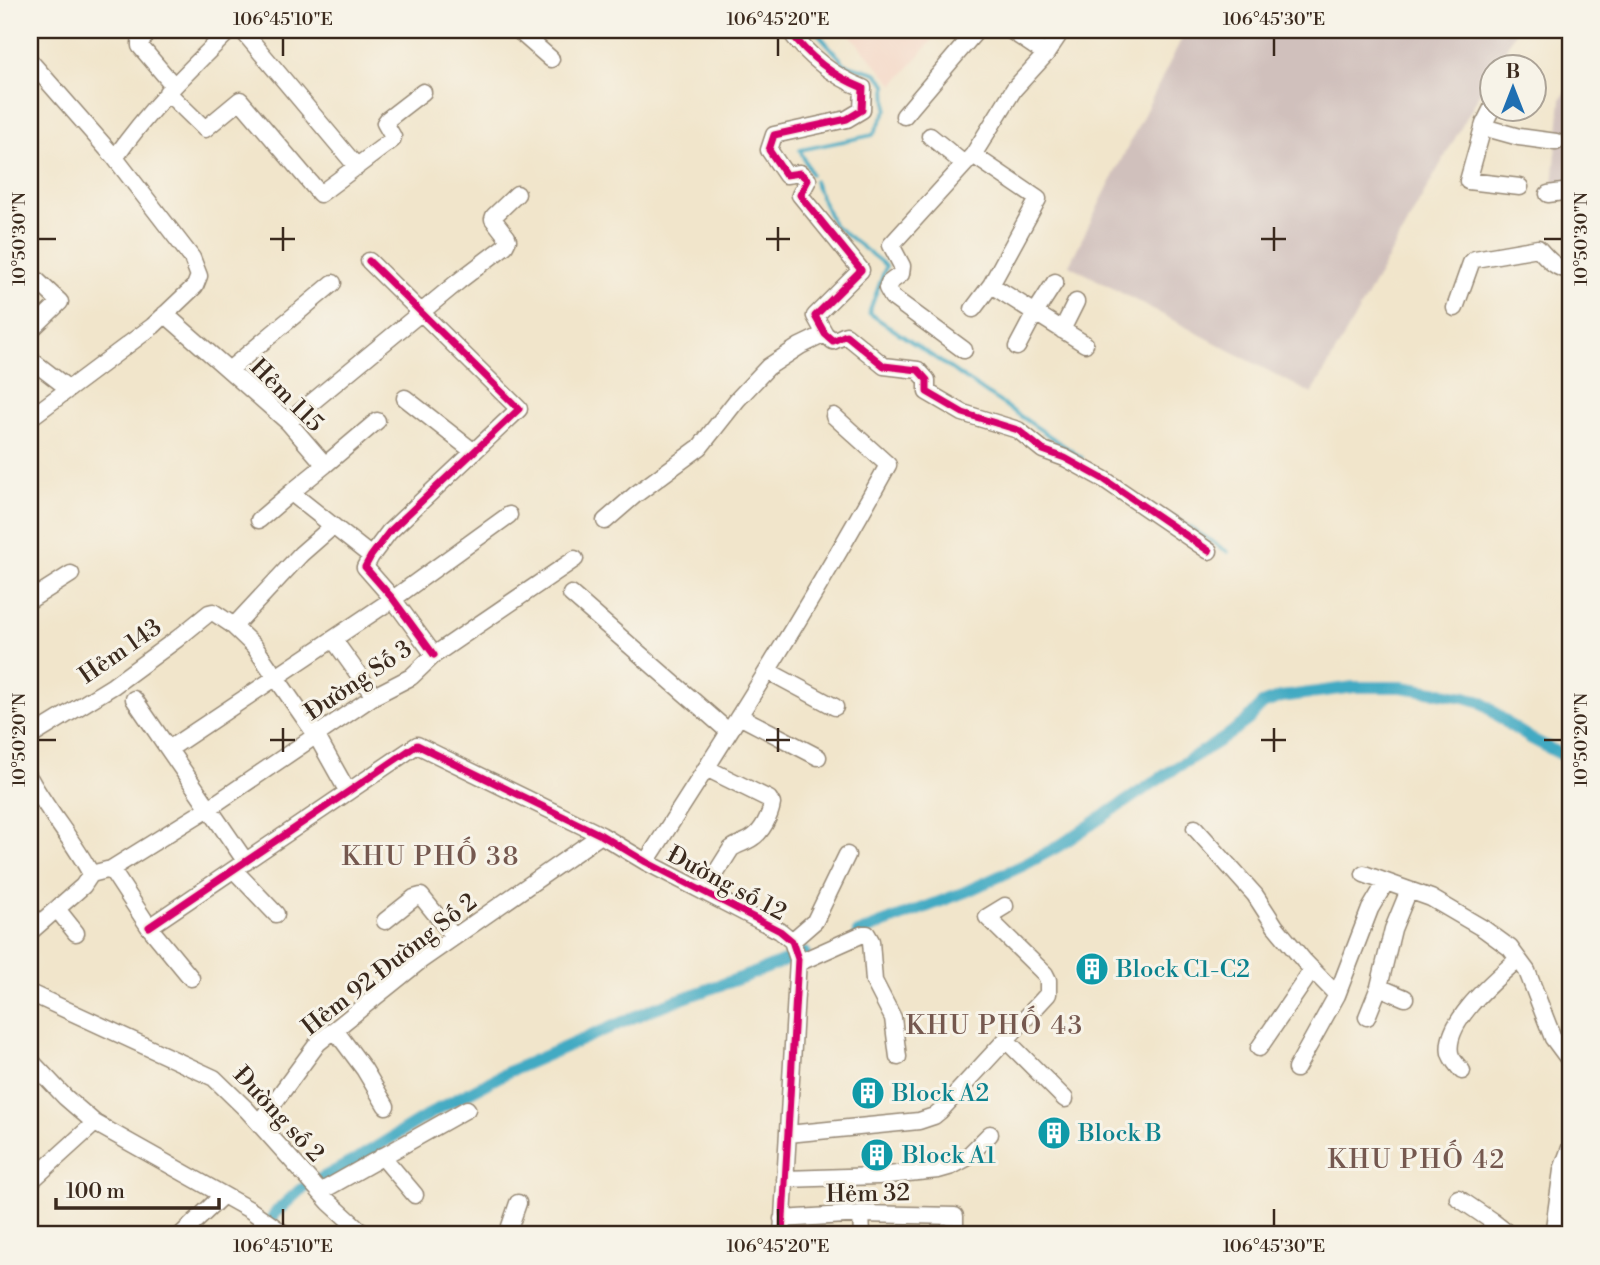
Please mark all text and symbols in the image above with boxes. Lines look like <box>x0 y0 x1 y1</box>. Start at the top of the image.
text: 106°45'10"E <box>233 8 333 31</box>
text: 106°45'20"E <box>727 8 829 31</box>
text: 106°45'30"E <box>1223 8 1325 31</box>
north arrow <box>1478 52 1548 122</box>
text: B <box>1506 60 1520 84</box>
text: 10°50'30"N <box>8 191 31 286</box>
text: 10°50'30"N <box>1570 191 1593 286</box>
street label: Hẻm 115 <box>243 353 329 439</box>
street label: Hẻm 143 <box>73 613 168 691</box>
street label: Đường Số 3 <box>299 634 418 728</box>
text: 10°50'20"N <box>8 692 31 787</box>
text: 10°50'20"N <box>1570 692 1593 787</box>
district label: KHU PHỐ 38 <box>342 836 520 873</box>
street label: Đường số 12 <box>662 840 791 928</box>
street label: Hẻm 92 Đường Số 2 <box>296 887 483 1042</box>
building icon: Block C1-C2 <box>1073 950 1111 988</box>
place label: Block C1-C2 <box>1115 955 1250 985</box>
district label: KHU PHỐ 43 <box>906 1005 1084 1042</box>
street label: Đường số 2 <box>226 1061 330 1169</box>
building icon: Block A2 <box>849 1074 887 1112</box>
place label: Block A2 <box>891 1079 989 1109</box>
building icon: Block B <box>1035 1114 1073 1152</box>
place label: Block B <box>1077 1119 1162 1149</box>
building icon: Block A1 <box>858 1136 896 1174</box>
district label: KHU PHỐ 42 <box>1328 1139 1506 1176</box>
place label: Block A1 <box>901 1141 997 1171</box>
scale bar <box>56 1167 219 1211</box>
street label: Hẻm 32 <box>826 1178 910 1210</box>
text: 100 m <box>66 1179 125 1205</box>
text: 106°45'10"E <box>233 1235 333 1258</box>
text: 106°45'20"E <box>727 1235 829 1258</box>
text: 106°45'30"E <box>1223 1235 1325 1258</box>

